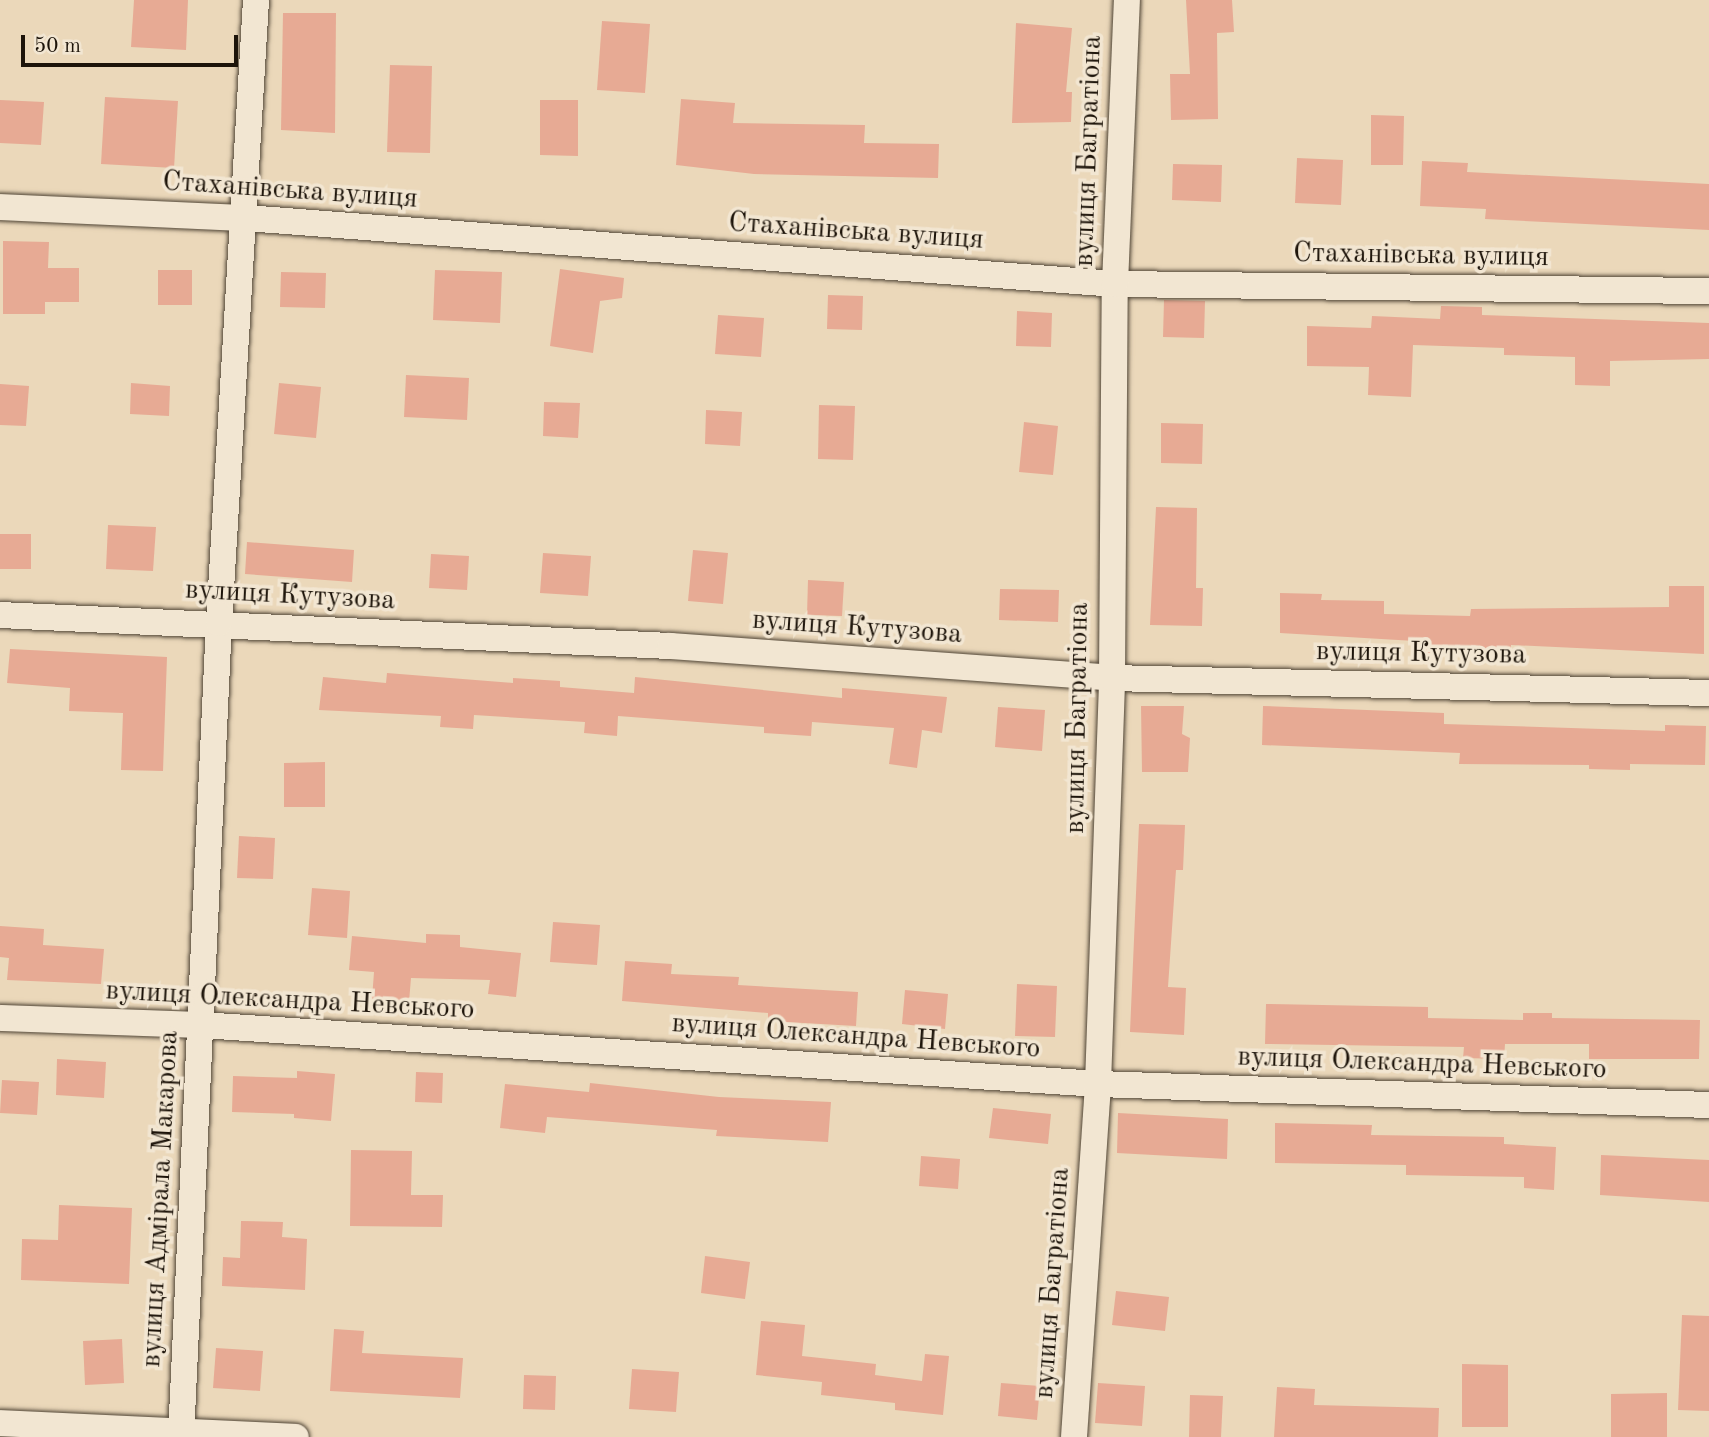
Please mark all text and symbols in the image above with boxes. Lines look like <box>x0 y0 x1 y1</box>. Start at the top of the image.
scale bar <box>24 21 242 65</box>
street label: вулиця Багратіона <box>1068 35 1110 267</box>
text: 50 m <box>34 36 81 57</box>
street label: Стаханівська вулиця <box>161 165 419 217</box>
street label: Стаханівська вулиця <box>727 206 985 258</box>
street label: Стаханівська вулиця <box>1293 237 1549 275</box>
street label: вулиця Кутузова <box>184 574 396 618</box>
street label: вулиця Багратіона <box>1059 602 1097 834</box>
street label: вулиця Кутузова <box>751 604 963 652</box>
street label: вулиця Кутузова <box>1316 635 1526 673</box>
street label: вулиця Олександра Невського <box>105 975 475 1027</box>
street label: вулиця Олександра Невського <box>671 1007 1041 1067</box>
street label: вулиця Адмірала Макарова <box>135 1030 187 1368</box>
street label: вулиця Олександра Невського <box>1237 1041 1607 1087</box>
street label: вулиця Багратіона <box>1028 1166 1078 1400</box>

